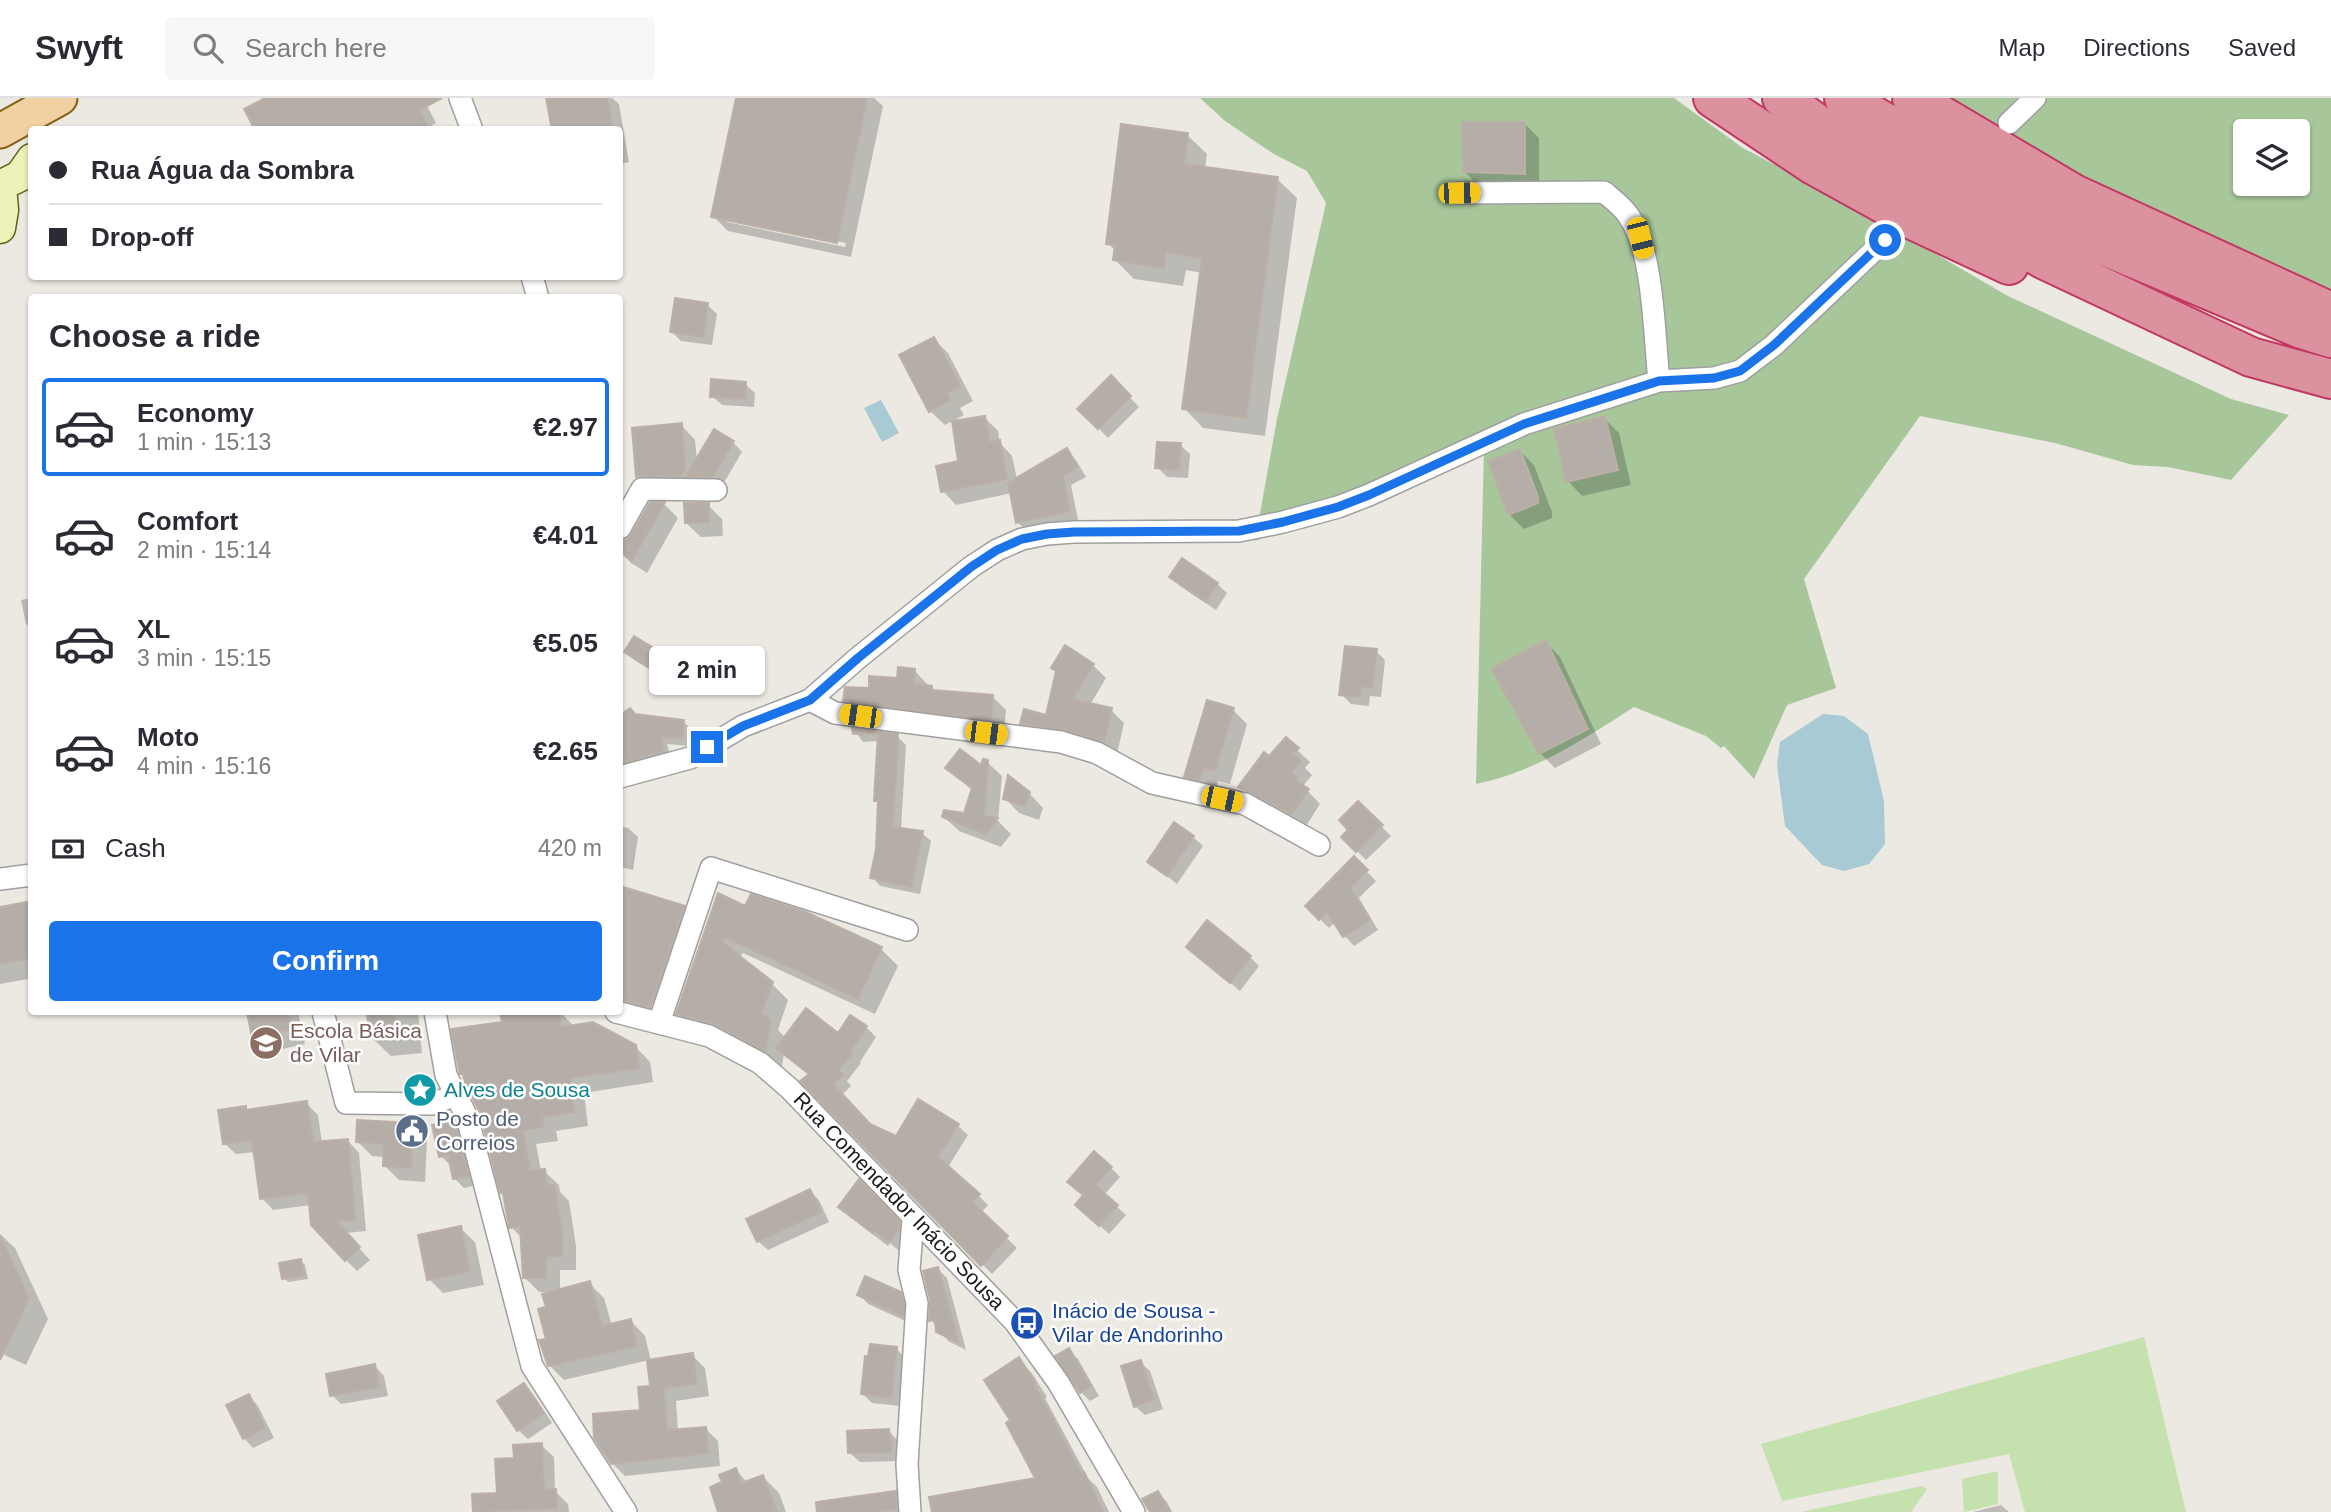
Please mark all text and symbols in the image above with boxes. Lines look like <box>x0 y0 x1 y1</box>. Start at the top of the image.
search box <box>165 17 655 80</box>
text: Swyft <box>35 29 123 66</box>
icon: search <box>189 29 227 67</box>
text: Search here <box>245 33 387 63</box>
text: Map <box>1999 34 2045 61</box>
text: Directions <box>2083 34 2190 61</box>
text: Saved <box>2228 34 2296 61</box>
map controls <box>2233 119 2310 196</box>
button: layers <box>2233 119 2310 196</box>
text: Rua Água da Sombra <box>91 155 354 185</box>
car <box>1438 182 1481 204</box>
car <box>1625 215 1656 261</box>
text: Drop-off <box>91 222 194 252</box>
route start <box>1869 224 1901 256</box>
text: Choose a ride <box>49 318 261 354</box>
icon: car <box>53 396 116 459</box>
text: Economy <box>137 398 254 428</box>
text: €2.97 <box>533 412 598 442</box>
text: 1 min · 15:13 <box>137 429 271 455</box>
icon: car <box>53 504 116 567</box>
text: Comfort <box>137 506 238 536</box>
text: €4.01 <box>533 520 598 550</box>
text: 2 min · 15:14 <box>137 537 271 563</box>
icon: car <box>53 612 116 675</box>
text: XL <box>137 614 170 644</box>
text: €5.05 <box>533 628 598 658</box>
text: 3 min · 15:15 <box>137 645 271 671</box>
callout: 2 min <box>649 646 765 694</box>
text: 2 min <box>677 657 737 683</box>
car <box>838 703 883 729</box>
icon: car <box>53 720 116 783</box>
car <box>964 720 1009 746</box>
text: Moto <box>137 722 199 752</box>
route end <box>691 731 723 763</box>
text: €2.65 <box>533 736 598 766</box>
text: 4 min · 15:16 <box>137 753 271 779</box>
car <box>1200 784 1245 814</box>
icon: cash <box>49 830 87 868</box>
text: Cash <box>105 833 166 863</box>
text: 420 m <box>538 835 602 861</box>
button: Confirm <box>49 921 602 1001</box>
place label: Escola Básica de Vilar <box>290 1019 422 1066</box>
school or university icon: Escola Básica de Vilar <box>247 1024 285 1062</box>
place icon: Alves de Sousa <box>401 1071 439 1109</box>
place label: Alves de Sousa <box>444 1078 590 1101</box>
street label: Rua Comendador Inácio Sousa <box>789 1087 1010 1314</box>
place label: Posto de Correios <box>436 1107 519 1154</box>
public building icon: Posto de Correios <box>393 1112 431 1150</box>
place label: Inácio de Sousa - Vilar de Andorinho <box>1052 1299 1223 1346</box>
bus stop icon: Inácio de Sousa - Vilar de Andorinho <box>1008 1304 1046 1342</box>

